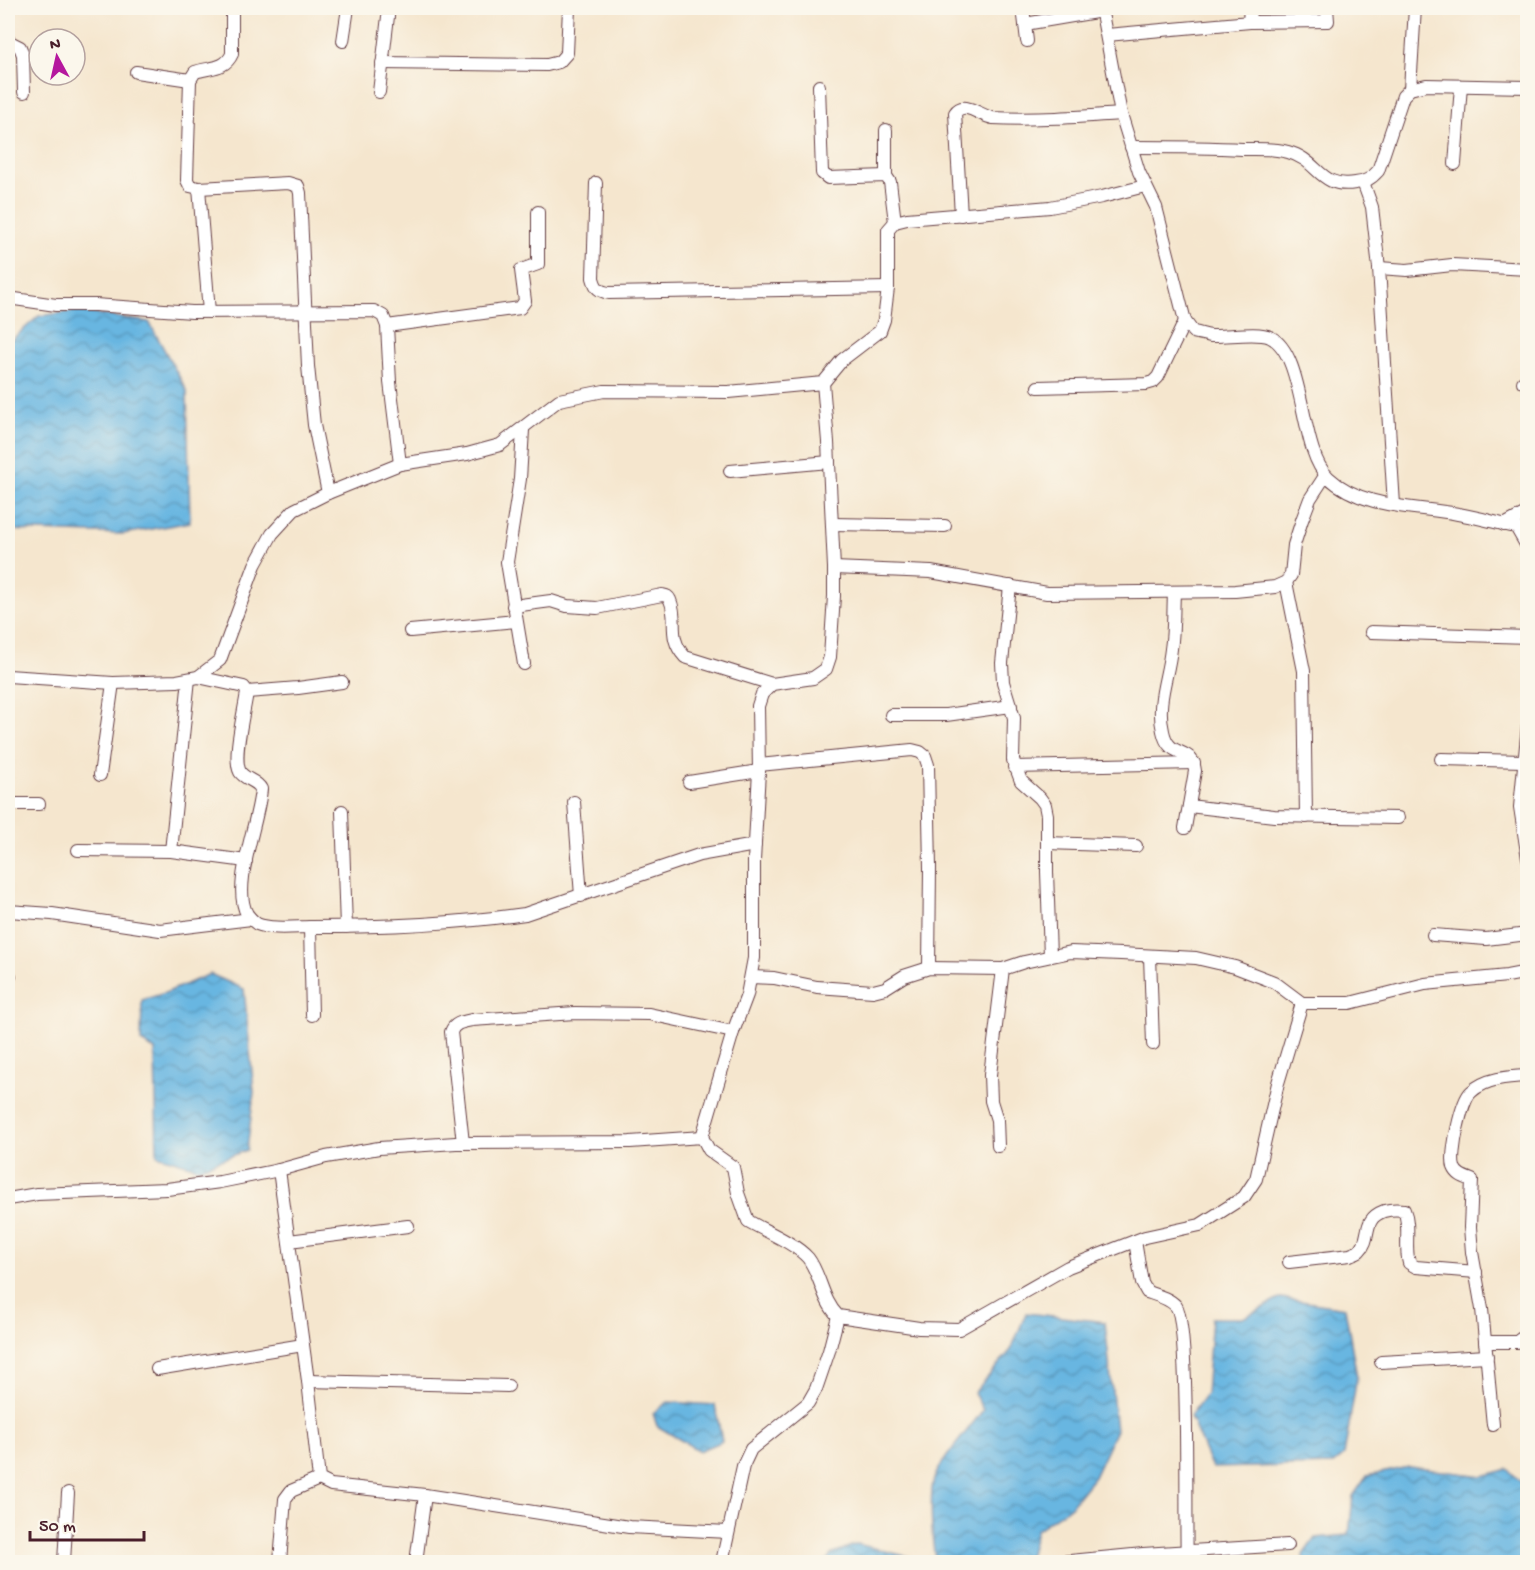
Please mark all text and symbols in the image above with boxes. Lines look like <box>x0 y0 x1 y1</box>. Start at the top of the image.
north arrow <box>27 27 87 87</box>
text: N <box>49 35 62 56</box>
scale bar <box>30 1504 144 1542</box>
text: 50 m <box>39 1517 76 1538</box>

